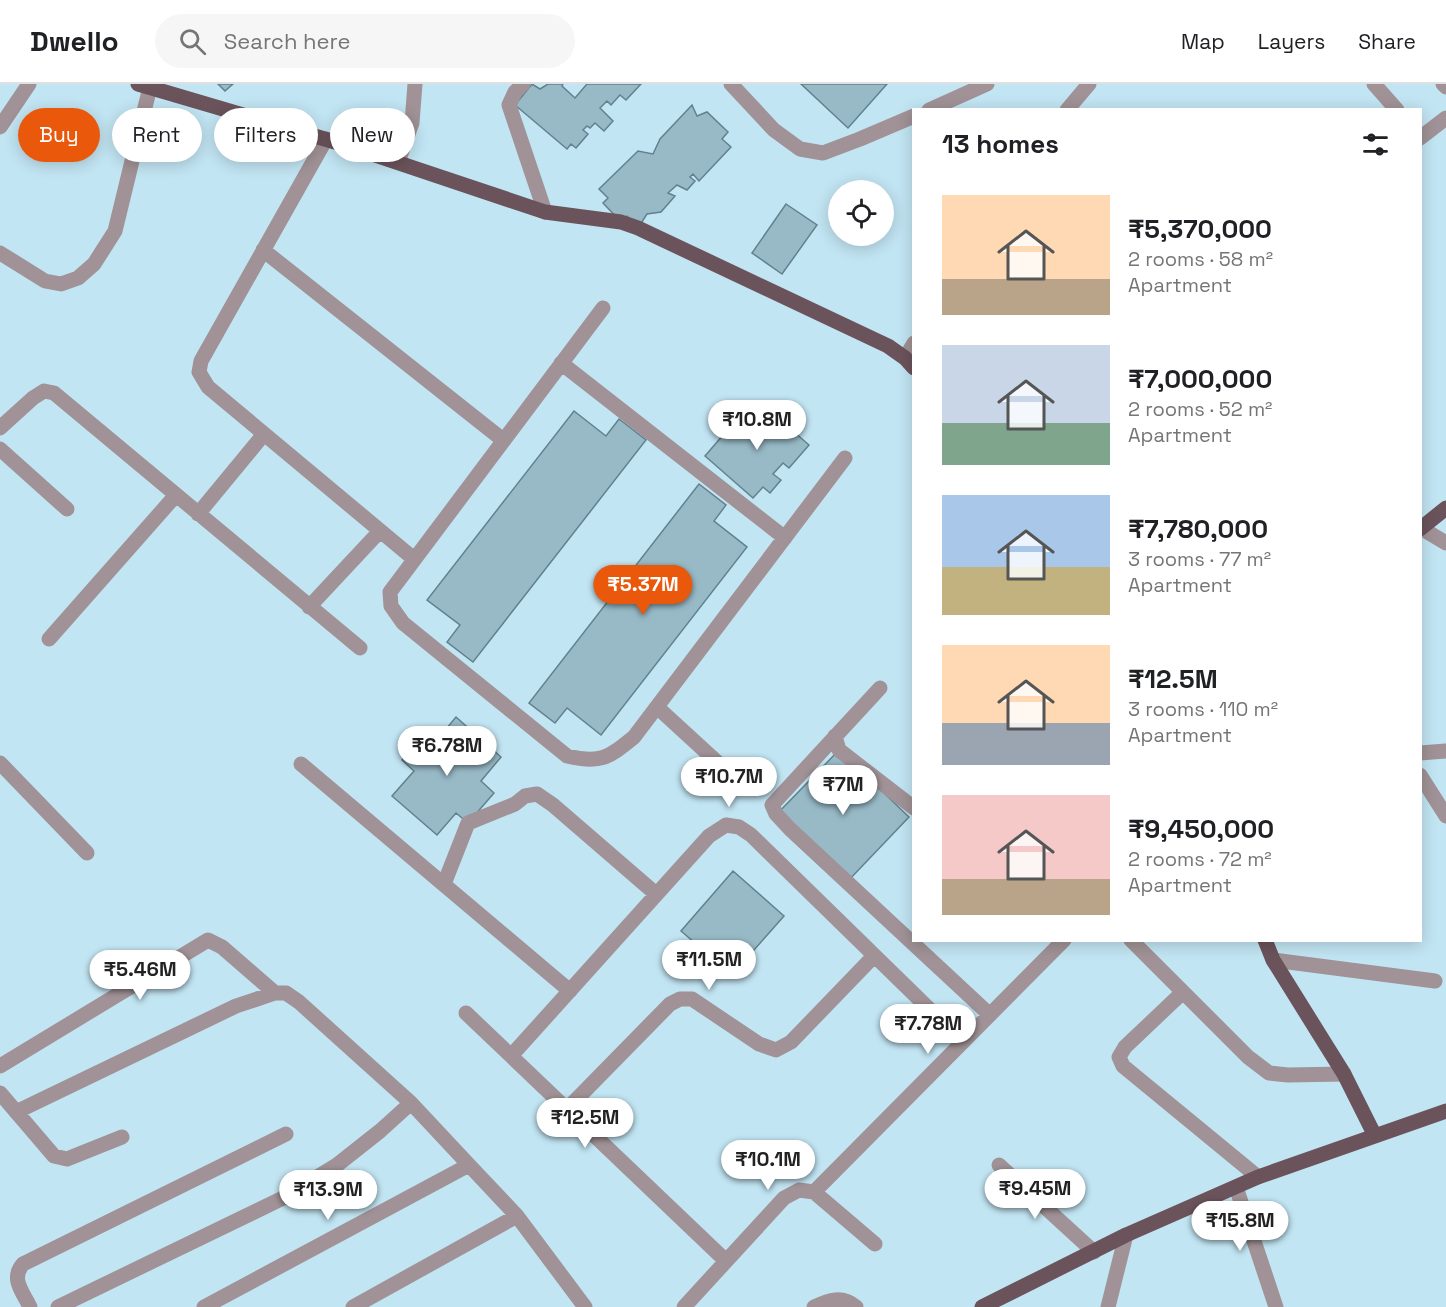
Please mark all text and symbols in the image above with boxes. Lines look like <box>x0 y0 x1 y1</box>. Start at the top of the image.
search box <box>155 14 575 68</box>
text: Dwello <box>30 23 119 59</box>
icon: search <box>176 25 209 58</box>
text: Search here <box>224 27 351 55</box>
text: Map <box>1181 28 1225 55</box>
text: Layers <box>1258 28 1325 55</box>
text: Share <box>1358 28 1416 55</box>
chip: Buy <box>18 108 100 162</box>
chip: Rent <box>112 108 202 162</box>
chip: Filters <box>214 108 318 162</box>
chip: New <box>330 108 415 162</box>
text: 13 homes <box>942 127 1059 161</box>
icon: filters <box>1359 128 1392 161</box>
map controls <box>828 180 894 246</box>
button: locate <box>828 180 894 246</box>
text: ₹5,370,000 <box>1128 212 1272 246</box>
icon: home <box>990 219 1062 291</box>
text: 2 rooms · 58 m² <box>1128 246 1273 272</box>
text: Apartment <box>1128 272 1232 298</box>
text: ₹7,000,000 <box>1128 362 1272 396</box>
icon: home <box>990 369 1062 441</box>
text: 2 rooms · 52 m² <box>1128 396 1272 422</box>
pin: ₹10.8M <box>708 400 806 451</box>
text: ₹10.8M <box>722 406 792 432</box>
text: Apartment <box>1128 422 1232 448</box>
text: ₹7,780,000 <box>1128 512 1268 546</box>
icon: home <box>990 519 1062 591</box>
text: 3 rooms · 77 m² <box>1128 546 1271 572</box>
pin: ₹5.37M <box>594 565 692 616</box>
text: ₹5.37M <box>607 571 679 597</box>
text: Apartment <box>1128 572 1232 598</box>
text: ₹12.5M <box>1128 662 1218 696</box>
icon: home <box>990 669 1062 741</box>
text: 3 rooms · 110 m² <box>1128 696 1278 722</box>
text: Apartment <box>1128 722 1232 748</box>
pin: ₹6.78M <box>398 726 496 777</box>
text: ₹6.78M <box>412 732 482 758</box>
pin: ₹10.7M <box>680 757 778 808</box>
text: ₹10.7M <box>695 763 763 789</box>
pin: ₹7M <box>814 765 872 816</box>
text: ₹7M <box>822 771 864 797</box>
text: ₹9,450,000 <box>1128 812 1274 846</box>
icon: home <box>990 819 1062 891</box>
text: 2 rooms · 72 m² <box>1128 846 1272 872</box>
text: Apartment <box>1128 872 1232 898</box>
pin: ₹11.5M <box>660 940 758 991</box>
text: ₹11.5M <box>676 946 742 972</box>
pin: ₹5.46M <box>91 950 189 1001</box>
text: ₹5.46M <box>103 956 177 982</box>
pin: ₹7.78M <box>879 1004 977 1055</box>
text: ₹7.78M <box>894 1010 962 1036</box>
pin: ₹12.5M <box>536 1098 634 1149</box>
text: ₹12.5M <box>551 1104 619 1130</box>
pin: ₹10.1M <box>719 1140 817 1191</box>
text: ₹10.1M <box>735 1146 801 1172</box>
pin: ₹9.45M <box>986 1169 1084 1220</box>
pin: ₹13.9M <box>279 1170 377 1221</box>
text: ₹9.45M <box>999 1175 1071 1201</box>
text: ₹13.9M <box>293 1176 363 1202</box>
pin: ₹15.8M <box>1191 1201 1289 1252</box>
text: ₹15.8M <box>1205 1207 1275 1233</box>

